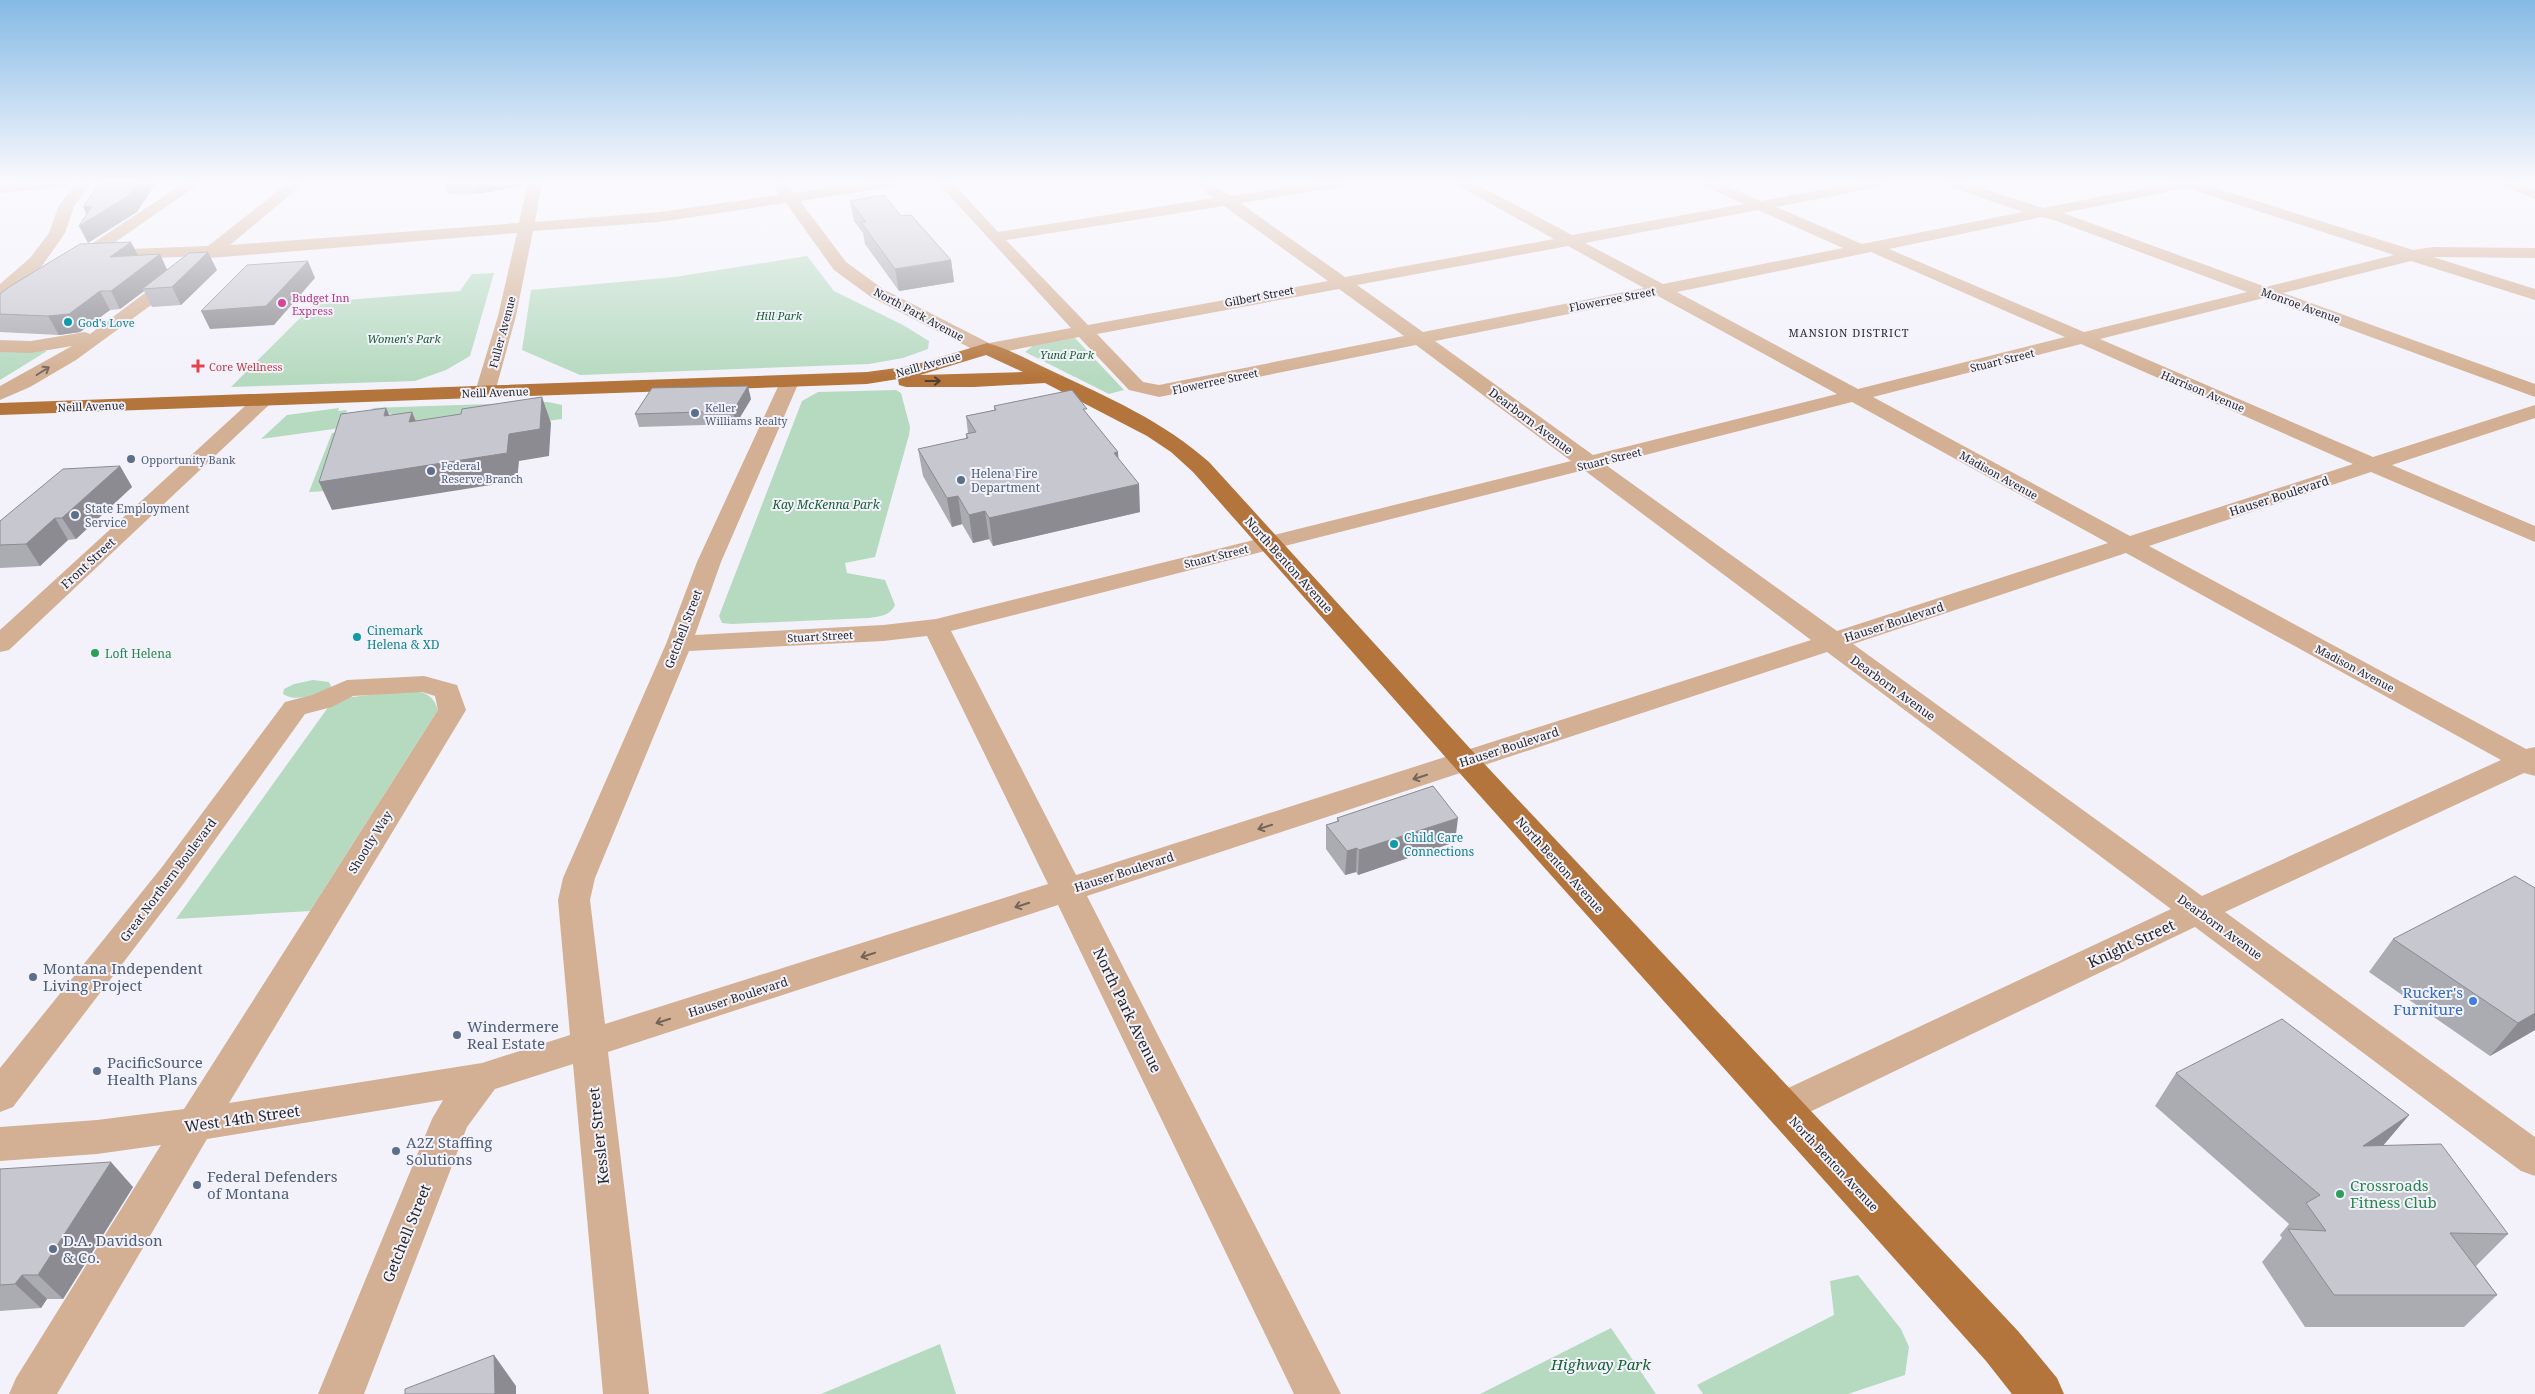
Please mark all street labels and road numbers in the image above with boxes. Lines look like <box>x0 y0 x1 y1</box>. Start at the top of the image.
street label: Gilbert Street <box>1223 282 1295 310</box>
street label: Flowerree Street <box>1568 283 1656 315</box>
street label: North Park Avenue <box>871 284 967 344</box>
street label: Monroe Avenue <box>2259 284 2343 326</box>
street label: Fuller Avenue <box>485 294 519 369</box>
street label: Stuart Street <box>1968 345 2036 375</box>
street label: Neill Avenue <box>894 348 962 380</box>
street label: Flowerree Street <box>1171 365 1259 397</box>
street label: Harrison Avenue <box>2159 367 2247 415</box>
street label: Neill Avenue <box>461 383 529 401</box>
street label: Dearborn Avenue <box>1485 384 1577 458</box>
street label: Neill Avenue <box>57 397 125 415</box>
street label: Stuart Street <box>1575 444 1643 474</box>
street label: Madison Avenue <box>1957 447 2041 503</box>
street label: Hauser Boulevard <box>2227 472 2332 520</box>
street label: North Benton Avenue <box>1241 513 1337 617</box>
street label: Front Street <box>57 534 119 592</box>
street label: Stuart Street <box>1182 541 1250 571</box>
street label: Getchell Street <box>660 587 706 671</box>
street label: Hauser Boulevard <box>1842 598 1947 646</box>
street label: Stuart Street <box>787 627 853 645</box>
street label: Madison Avenue <box>2313 641 2397 695</box>
street label: Dearborn Avenue <box>1847 651 1939 725</box>
street label: Hauser Boulevard <box>1457 723 1562 771</box>
street label: Shootly Way <box>344 807 396 877</box>
street label: North Benton Avenue <box>1512 813 1608 917</box>
street label: Great Northern Boulevard <box>116 814 220 945</box>
street label: Hauser Boulevard <box>1072 848 1177 896</box>
street label: Dearborn Avenue <box>2174 890 2266 964</box>
street label: Knight Street <box>2084 914 2178 972</box>
street label: North Park Avenue <box>1089 944 1167 1076</box>
street label: Hauser Boulevard <box>686 973 791 1021</box>
street label: Kessler Street <box>583 1087 613 1185</box>
street label: West 14th Street <box>183 1100 301 1136</box>
street label: North Benton Avenue <box>1786 1113 1882 1215</box>
street label: Getchell Street <box>377 1181 435 1285</box>

